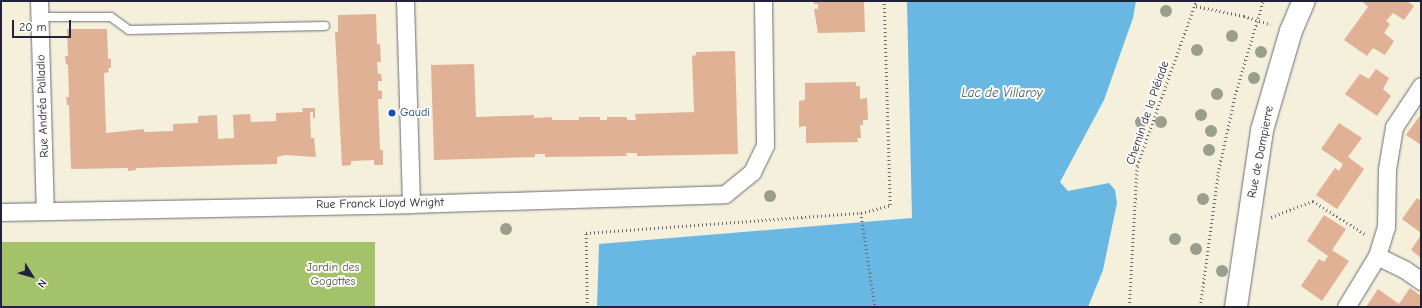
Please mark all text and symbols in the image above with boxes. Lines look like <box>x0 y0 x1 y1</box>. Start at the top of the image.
scale bar <box>14 12 73 38</box>
text: 20 m <box>19 20 47 34</box>
street label: Rue Andréa Palladio <box>34 54 52 158</box>
street label: Chemin de la Pléiade <box>1123 59 1173 167</box>
water label: Lac de Villaroy <box>961 85 1043 101</box>
street label: Rue de Dampierre <box>1245 105 1277 199</box>
place label: Gaudi <box>400 106 430 120</box>
marker: Gaudi <box>387 108 397 118</box>
street label: Rue Franck Lloyd Wright <box>316 196 444 212</box>
north arrow <box>12 256 52 296</box>
park label: Jardin des Gogottes <box>306 261 360 289</box>
text: N <box>35 277 49 290</box>

